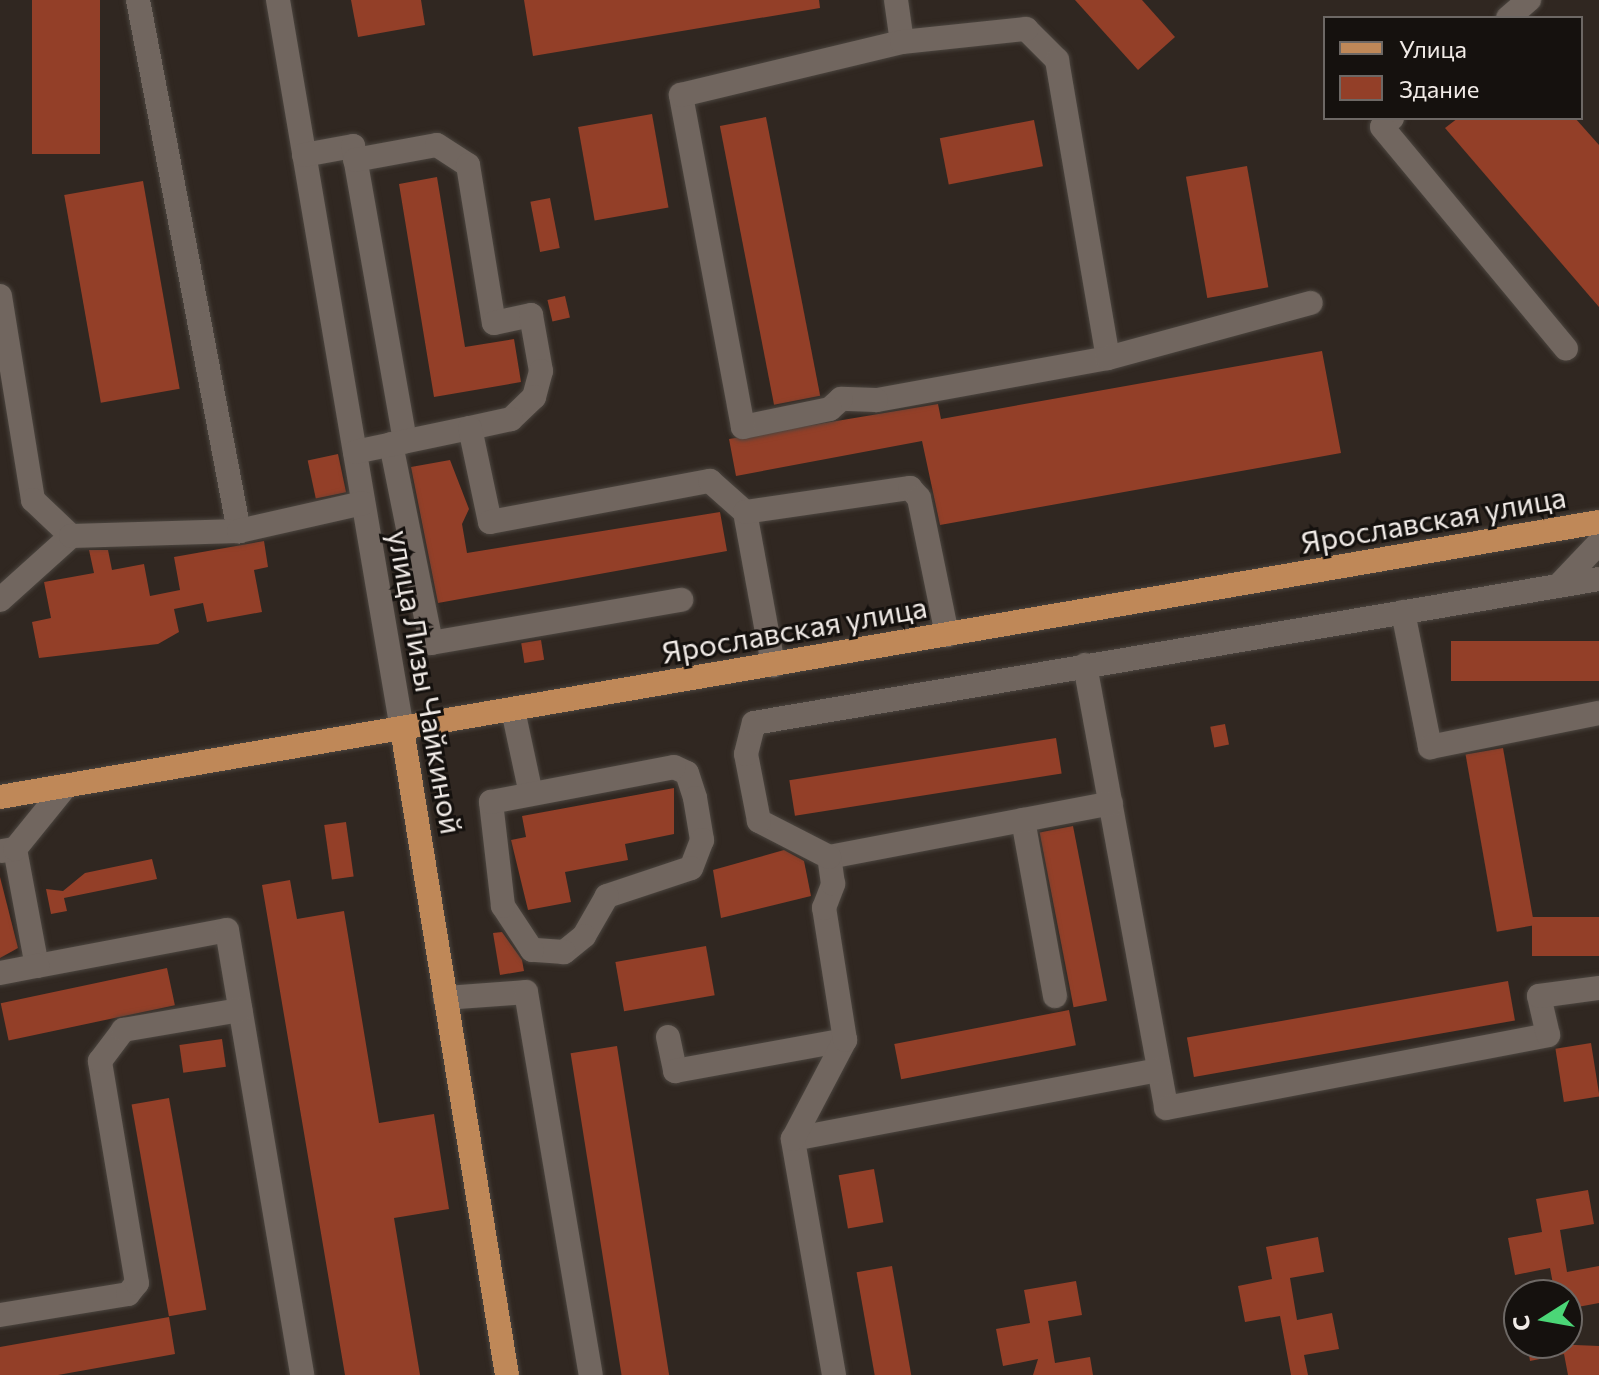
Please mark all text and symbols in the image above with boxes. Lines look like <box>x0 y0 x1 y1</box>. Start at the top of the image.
legend <box>1323 16 1583 120</box>
text: Улица <box>1399 34 1467 63</box>
text: Здание <box>1399 74 1479 103</box>
street label: Ярославская улица <box>1297 478 1569 560</box>
street label: улица Лизы Чайкиной <box>382 527 470 837</box>
street label: Ярославская улица <box>658 588 930 670</box>
north arrow <box>1503 1279 1583 1359</box>
text: С <box>1506 1313 1536 1333</box>

